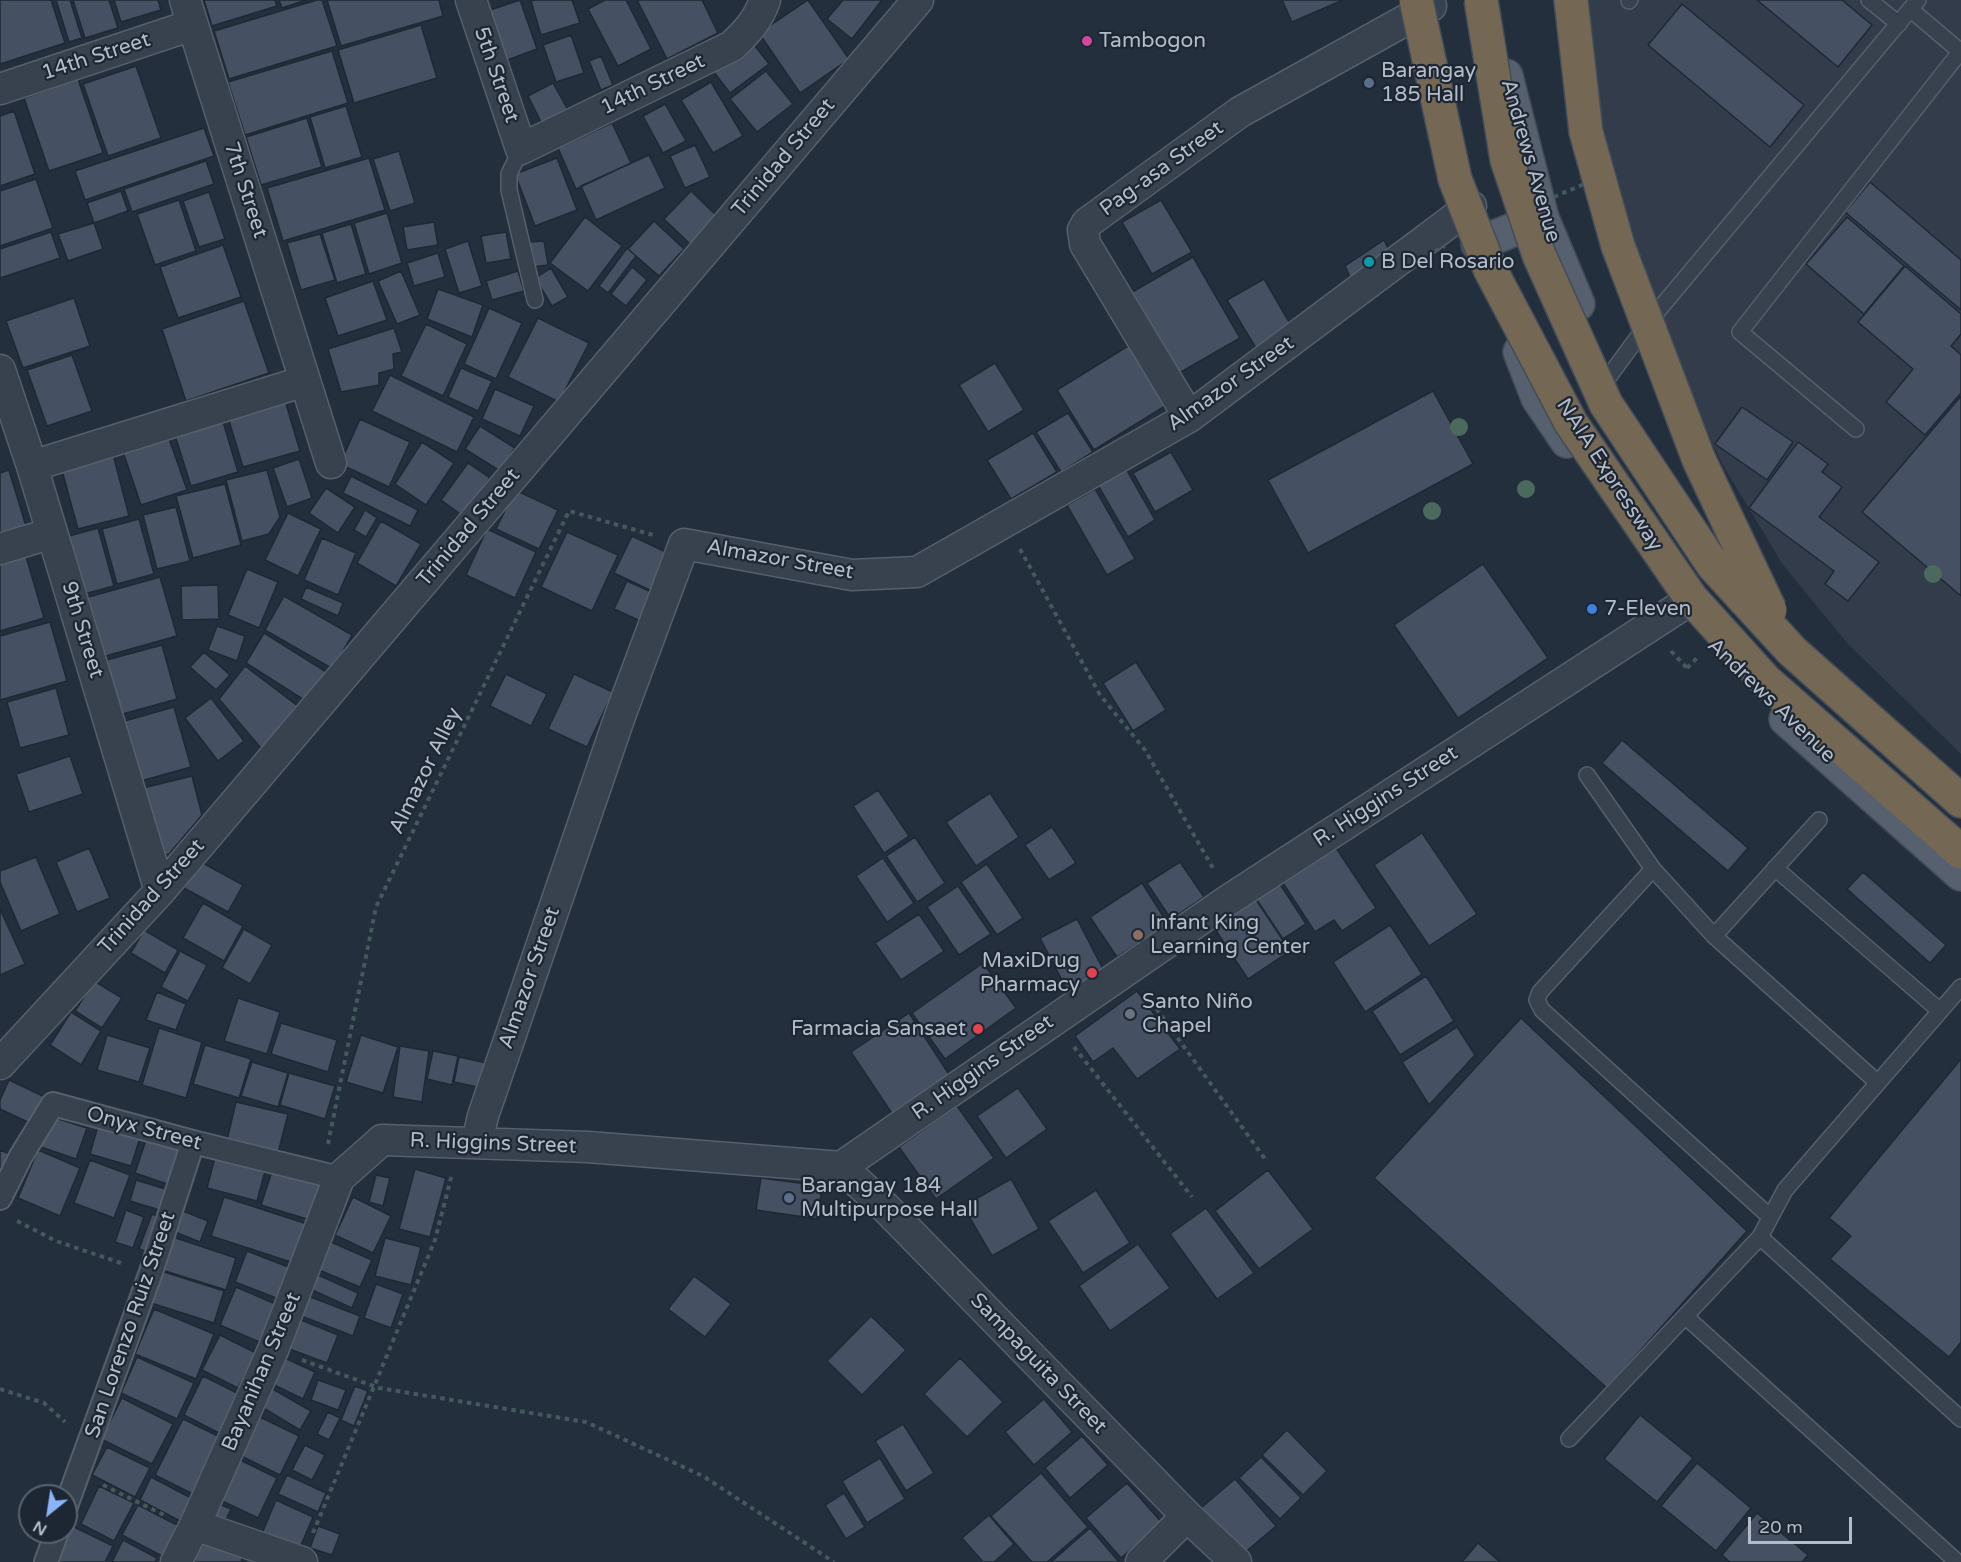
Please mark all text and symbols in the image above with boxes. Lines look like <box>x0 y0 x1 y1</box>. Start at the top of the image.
street label: 5th Street <box>468 24 524 126</box>
street label: 14th Street <box>39 28 153 86</box>
place label: Tambogon <box>1099 28 1206 54</box>
marker: Tambogon <box>1080 34 1094 48</box>
street label: 14th Street <box>597 49 709 121</box>
place label: Barangay 185 Hall <box>1381 58 1476 108</box>
marker: Barangay 185 Hall <box>1362 76 1376 90</box>
street label: Andrews Avenue <box>1495 77 1565 245</box>
street label: Trinidad Street <box>727 94 841 222</box>
street label: Pag-asa Street <box>1095 116 1229 222</box>
street label: 7th Street <box>218 139 272 241</box>
place label: B Del Rosario <box>1381 249 1515 275</box>
marker: B Del Rosario <box>1362 255 1376 269</box>
street label: Almazor Street <box>1163 331 1299 437</box>
street label: NAIA Expressway <box>1550 394 1668 556</box>
street label: Trinidad Street <box>412 464 526 592</box>
street label: Almazor Street <box>705 535 855 585</box>
street label: 9th Street <box>55 579 109 681</box>
place label: 7-Eleven <box>1604 596 1691 622</box>
marker: 7-Eleven <box>1585 602 1599 616</box>
street label: Andrews Avenue <box>1702 633 1840 769</box>
street label: Almazor Alley <box>385 704 467 838</box>
street label: R. Higgins Street <box>1309 741 1463 853</box>
street label: Trinidad Street <box>94 834 210 960</box>
street label: Almazor Street <box>494 904 566 1052</box>
place label: Infant King Learning Center <box>1150 910 1310 960</box>
marker: Infant King Learning Center <box>1131 928 1145 942</box>
place label: MaxiDrug Pharmacy <box>980 948 1080 998</box>
marker: MaxiDrug Pharmacy <box>1085 966 1099 980</box>
place label: Santo Niño Chapel <box>1142 989 1253 1039</box>
marker: Santo Niño Chapel <box>1123 1007 1137 1021</box>
street label: R. Higgins Street <box>907 1010 1059 1126</box>
place label: Farmacia Sansaet <box>791 1016 966 1042</box>
marker: Farmacia Sansaet <box>971 1022 985 1036</box>
street label: Onyx Street <box>84 1102 204 1156</box>
street label: R. Higgins Street <box>409 1128 577 1160</box>
place label: Barangay 184 Multipurpose Hall <box>801 1173 978 1223</box>
marker: Barangay 184 Multipurpose Hall <box>782 1191 796 1205</box>
street label: San Lorenzo Ruiz Street <box>80 1208 182 1442</box>
street label: Sampaguita Street <box>964 1288 1112 1440</box>
street label: Bayanihan Street <box>217 1289 307 1455</box>
north arrow <box>18 1484 78 1544</box>
scale bar <box>1751 1505 1854 1543</box>
text: N <box>29 1516 51 1540</box>
text: 20 m <box>1759 1516 1803 1538</box>

